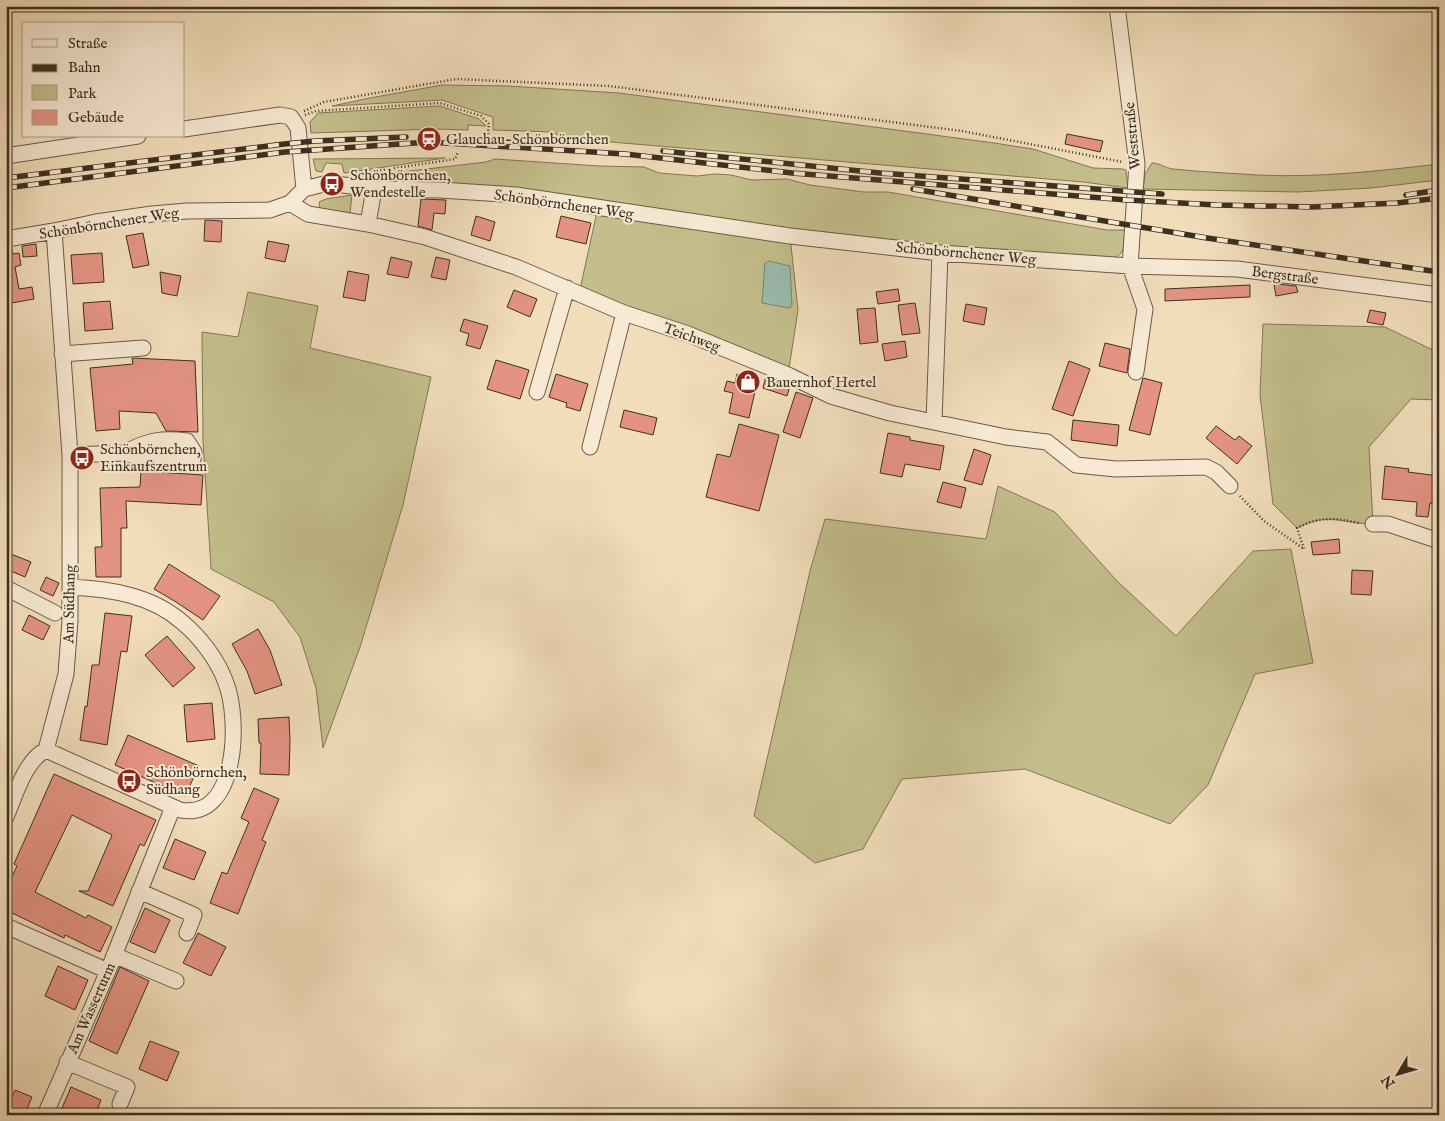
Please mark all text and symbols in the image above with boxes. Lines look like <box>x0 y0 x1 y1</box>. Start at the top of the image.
legend <box>22 22 185 138</box>
text: Straße <box>68 34 108 53</box>
text: Bahn <box>68 58 100 77</box>
text: Park <box>68 84 98 103</box>
street label: Weststraße <box>1120 101 1145 171</box>
text: Gebäude <box>68 108 124 127</box>
station icon: Glauchau-Schönbörnchen <box>416 126 442 152</box>
place label: Glauchau-Schönbörnchen <box>446 130 609 149</box>
place label: Schönbörnchen, Wendestelle <box>350 166 451 202</box>
bus stop icon: Schönbörnchen, Wendestelle <box>319 171 345 197</box>
street label: Schönbörnchener Weg <box>493 185 636 224</box>
street label: Schönbörnchener Weg <box>38 203 181 244</box>
street label: Schönbörnchener Weg <box>895 238 1038 269</box>
street label: Bergstraße <box>1250 262 1320 289</box>
street label: Teichweg <box>661 318 724 357</box>
shop icon: Bauernhof Hertel <box>735 369 761 395</box>
place label: Bauernhof Hertel <box>766 373 877 392</box>
place label: Schönbörnchen, Einkaufszentrum <box>100 440 208 476</box>
bus stop icon: Schönbörnchen, Einkaufszentrum <box>69 445 95 471</box>
street label: Am Südhang <box>59 563 80 645</box>
place label: Schönbörnchen, Südhang <box>146 763 247 799</box>
bus stop icon: Schönbörnchen, Südhang <box>116 768 142 794</box>
street label: Am Wasserturm <box>62 959 120 1058</box>
north arrow <box>1372 1048 1422 1098</box>
text: N <box>1378 1071 1400 1092</box>

